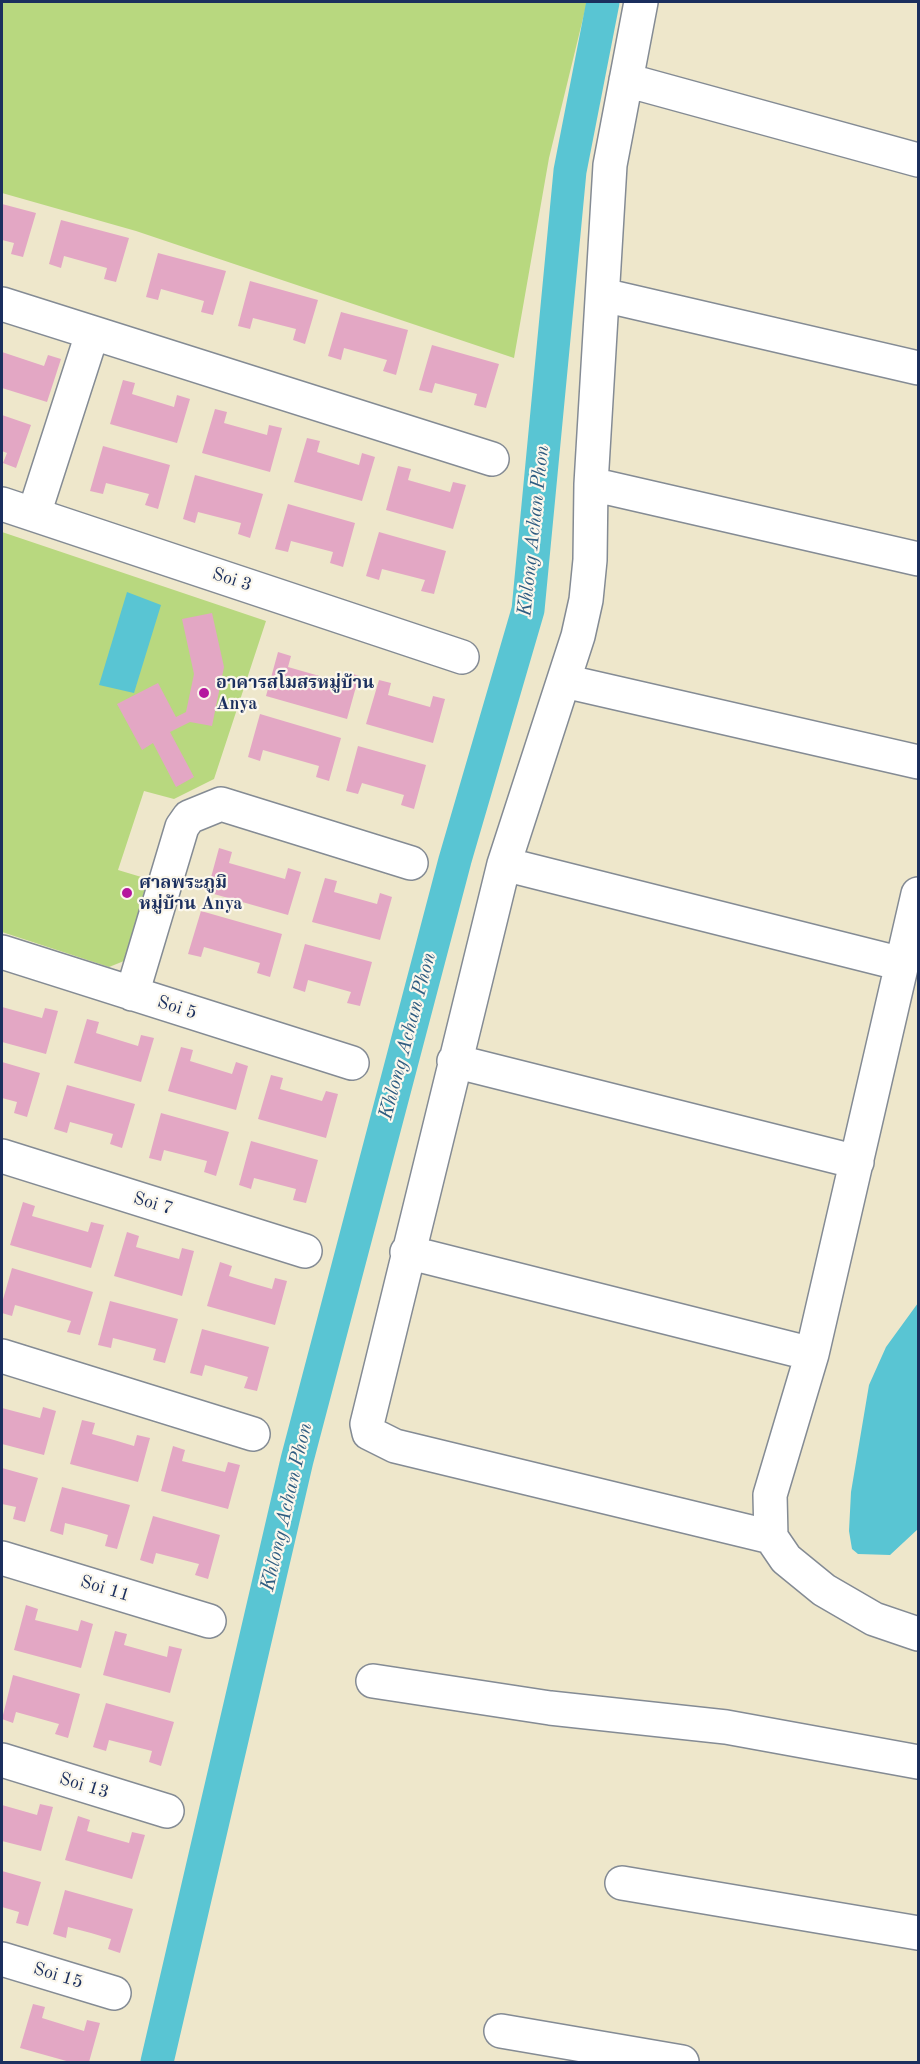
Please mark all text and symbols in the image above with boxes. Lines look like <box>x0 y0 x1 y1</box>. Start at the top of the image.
water label: Khlong Achan Phon <box>513 444 555 618</box>
street label: Soi 3 <box>209 563 255 597</box>
place label: อาคารสโมสรหมู่บ้าน Anya <box>216 672 374 714</box>
marker: อาคารสโมสรหมู่บ้าน Anya <box>197 686 211 700</box>
place label: ศาลพระภูมิ หมู่บ้าน Anya <box>139 872 243 914</box>
marker: ศาลพระภูมิ หมู่บ้าน Anya <box>120 886 134 900</box>
water label: Khlong Achan Phon <box>374 950 442 1122</box>
street label: Soi 5 <box>154 991 200 1025</box>
street label: Soi 7 <box>131 1188 175 1220</box>
water label: Khlong Achan Phon <box>256 1420 318 1594</box>
street label: Soi 11 <box>78 1571 132 1607</box>
street label: Soi 13 <box>57 1768 111 1804</box>
street label: Soi 15 <box>31 1958 85 1994</box>

